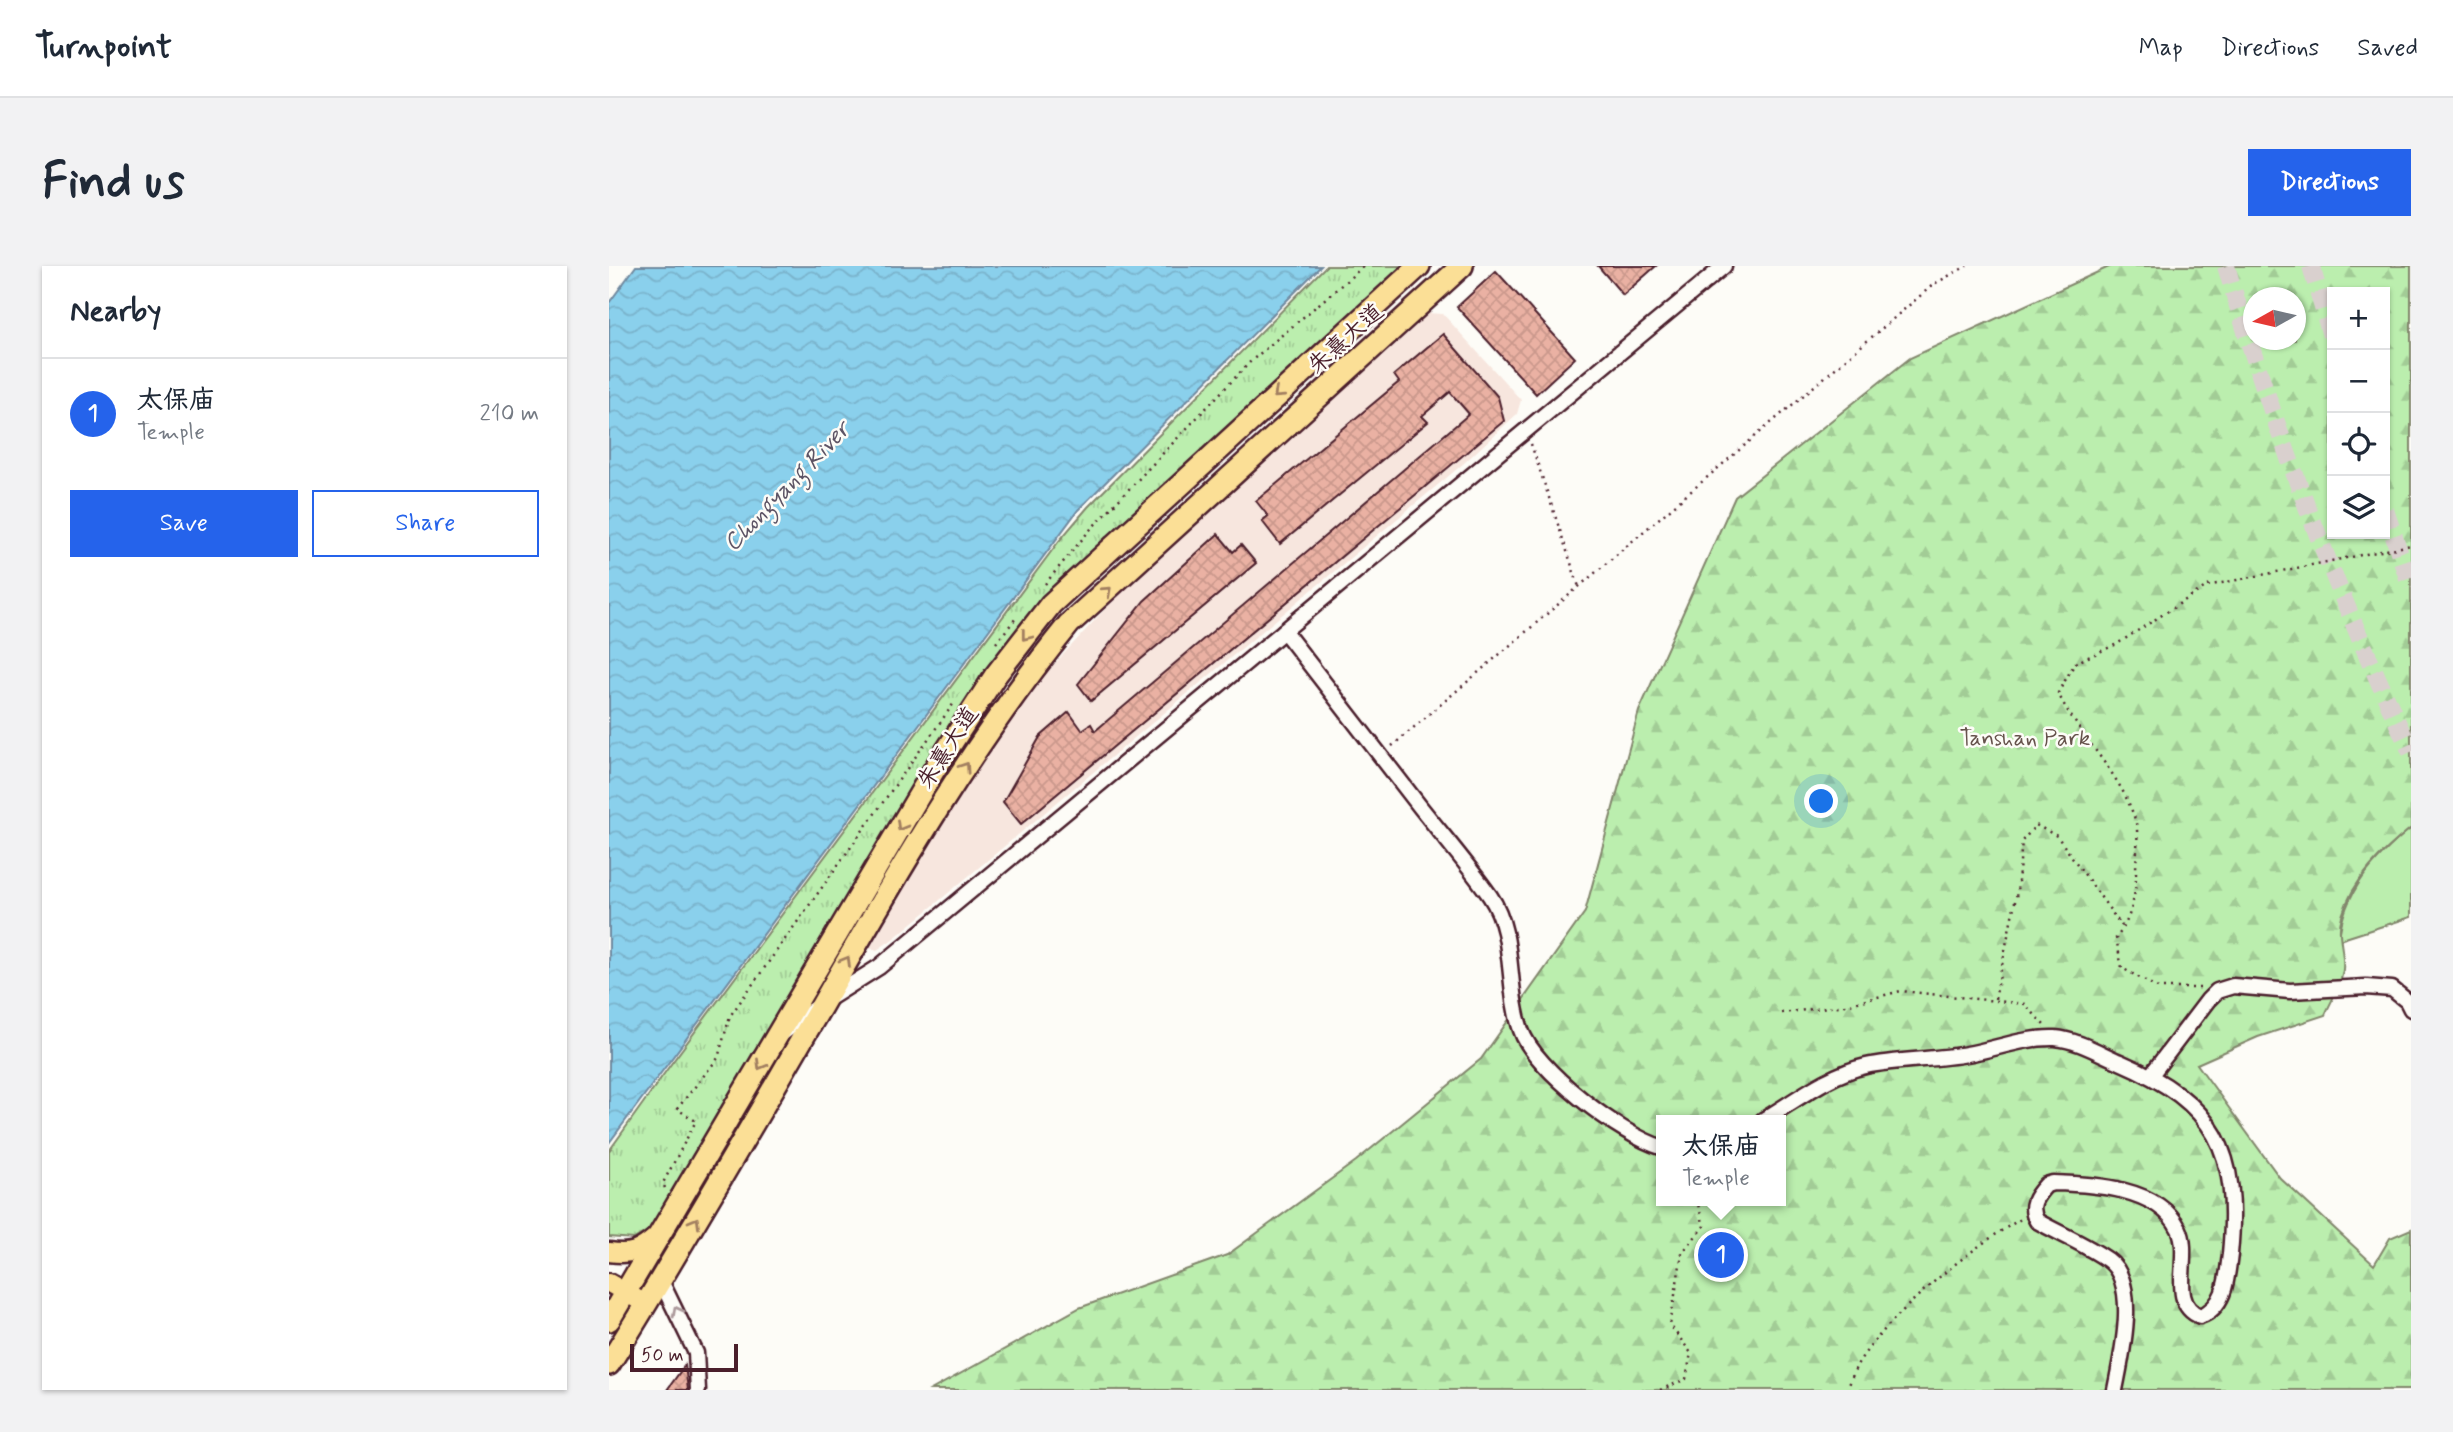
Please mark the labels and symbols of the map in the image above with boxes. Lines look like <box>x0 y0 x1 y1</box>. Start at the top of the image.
north arrow <box>2243 287 2306 350</box>
street label: 朱熹大道 <box>1302 298 1391 381</box>
one-way arrow <box>1273 386 1286 398</box>
water label: Chongyang River <box>717 413 861 561</box>
one-way arrow <box>1098 586 1111 599</box>
one-way arrow <box>1021 629 1034 641</box>
street label: 朱熹大道 <box>911 701 986 795</box>
park label: Tanshan Park <box>1960 724 2090 754</box>
one-way arrow <box>957 762 969 775</box>
your location <box>1804 784 1838 818</box>
one-way arrow <box>896 818 909 831</box>
one-way arrow <box>838 956 851 969</box>
one-way arrow <box>756 1057 769 1070</box>
one-way arrow <box>687 1216 700 1229</box>
pin: 1 <box>1698 1229 1744 1281</box>
one-way arrow <box>672 1306 686 1318</box>
scale bar <box>630 1341 739 1373</box>

